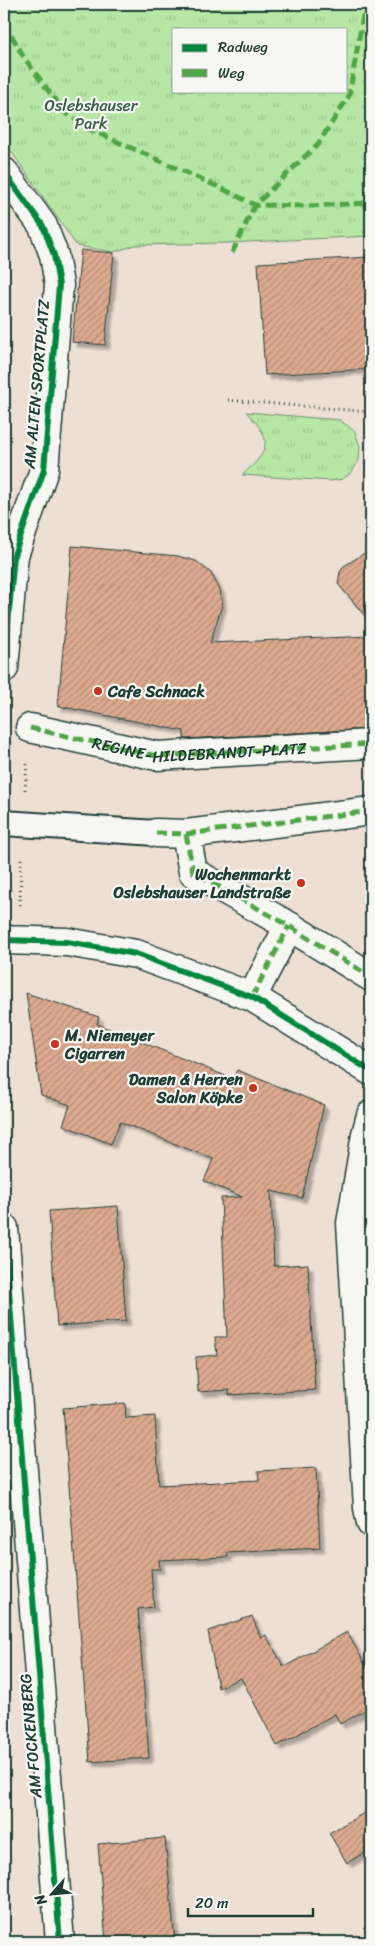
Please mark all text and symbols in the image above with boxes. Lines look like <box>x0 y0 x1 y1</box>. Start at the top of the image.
legend <box>172 28 348 92</box>
text: Radweg <box>218 34 268 60</box>
text: Weg <box>218 60 245 86</box>
park label: Oslebshauser Park <box>45 91 139 138</box>
street label: AM ALTEN SPORTPLATZ <box>15 297 58 471</box>
place label: Cafe Schnack <box>107 677 206 706</box>
marker: Cafe Schnack <box>92 685 104 697</box>
street label: REGINE-HILDEBRANDT-PLATZ <box>89 728 308 771</box>
place label: Wochenmarkt Oslebshauser Landstraße <box>112 860 292 907</box>
marker: Wochenmarkt Oslebshauser Landstraße <box>295 877 307 889</box>
place label: M. Niemeyer Cigarren <box>64 1021 155 1068</box>
marker: M. Niemeyer Cigarren <box>49 1038 61 1050</box>
place label: Damen & Herren Salon Köpke <box>129 1065 244 1112</box>
marker: Damen & Herren Salon Köpke <box>247 1082 259 1094</box>
street label: AM FOCKENBERG <box>11 1672 50 1801</box>
north arrow <box>28 1868 78 1918</box>
scale bar <box>188 1886 312 1918</box>
text: N <box>27 1889 55 1911</box>
text: 20 m <box>195 1890 229 1916</box>

